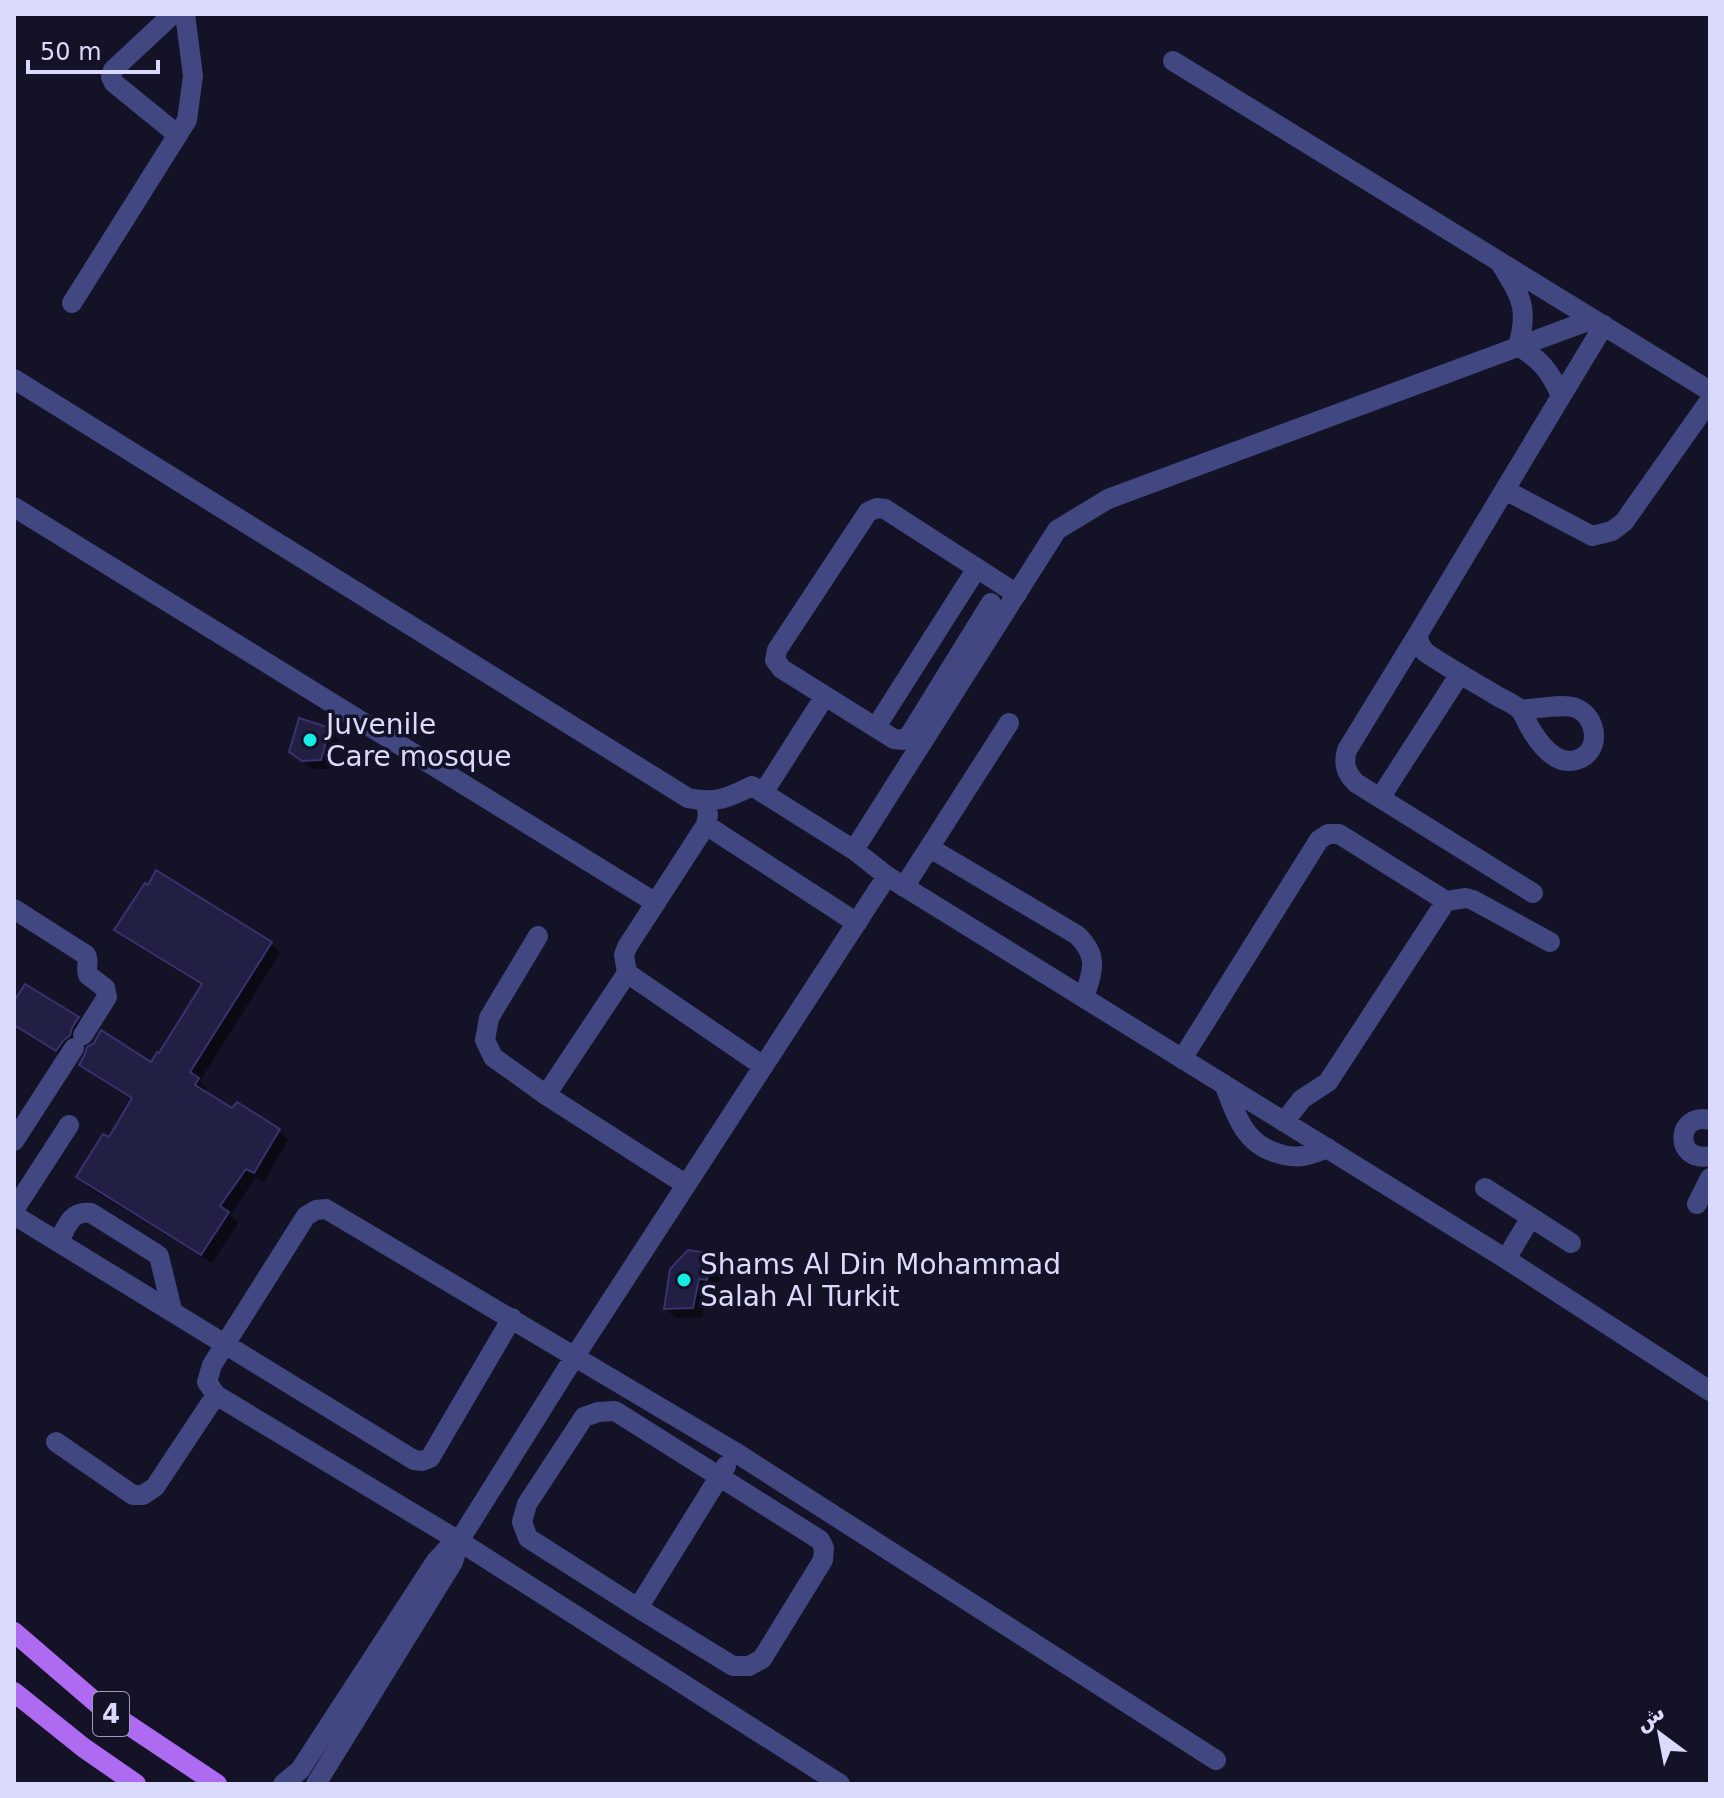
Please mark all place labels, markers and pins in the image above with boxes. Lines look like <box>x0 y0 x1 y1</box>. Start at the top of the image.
place label: Juvenile Care mosque <box>324 708 511 773</box>
marker: Juvenile Care mosque <box>301 731 319 749</box>
place label: Shams Al Din Mohammad Salah Al Turkit <box>700 1248 1061 1313</box>
marker: Shams Al Din Mohammad Salah Al Turkit <box>675 1271 693 1289</box>

